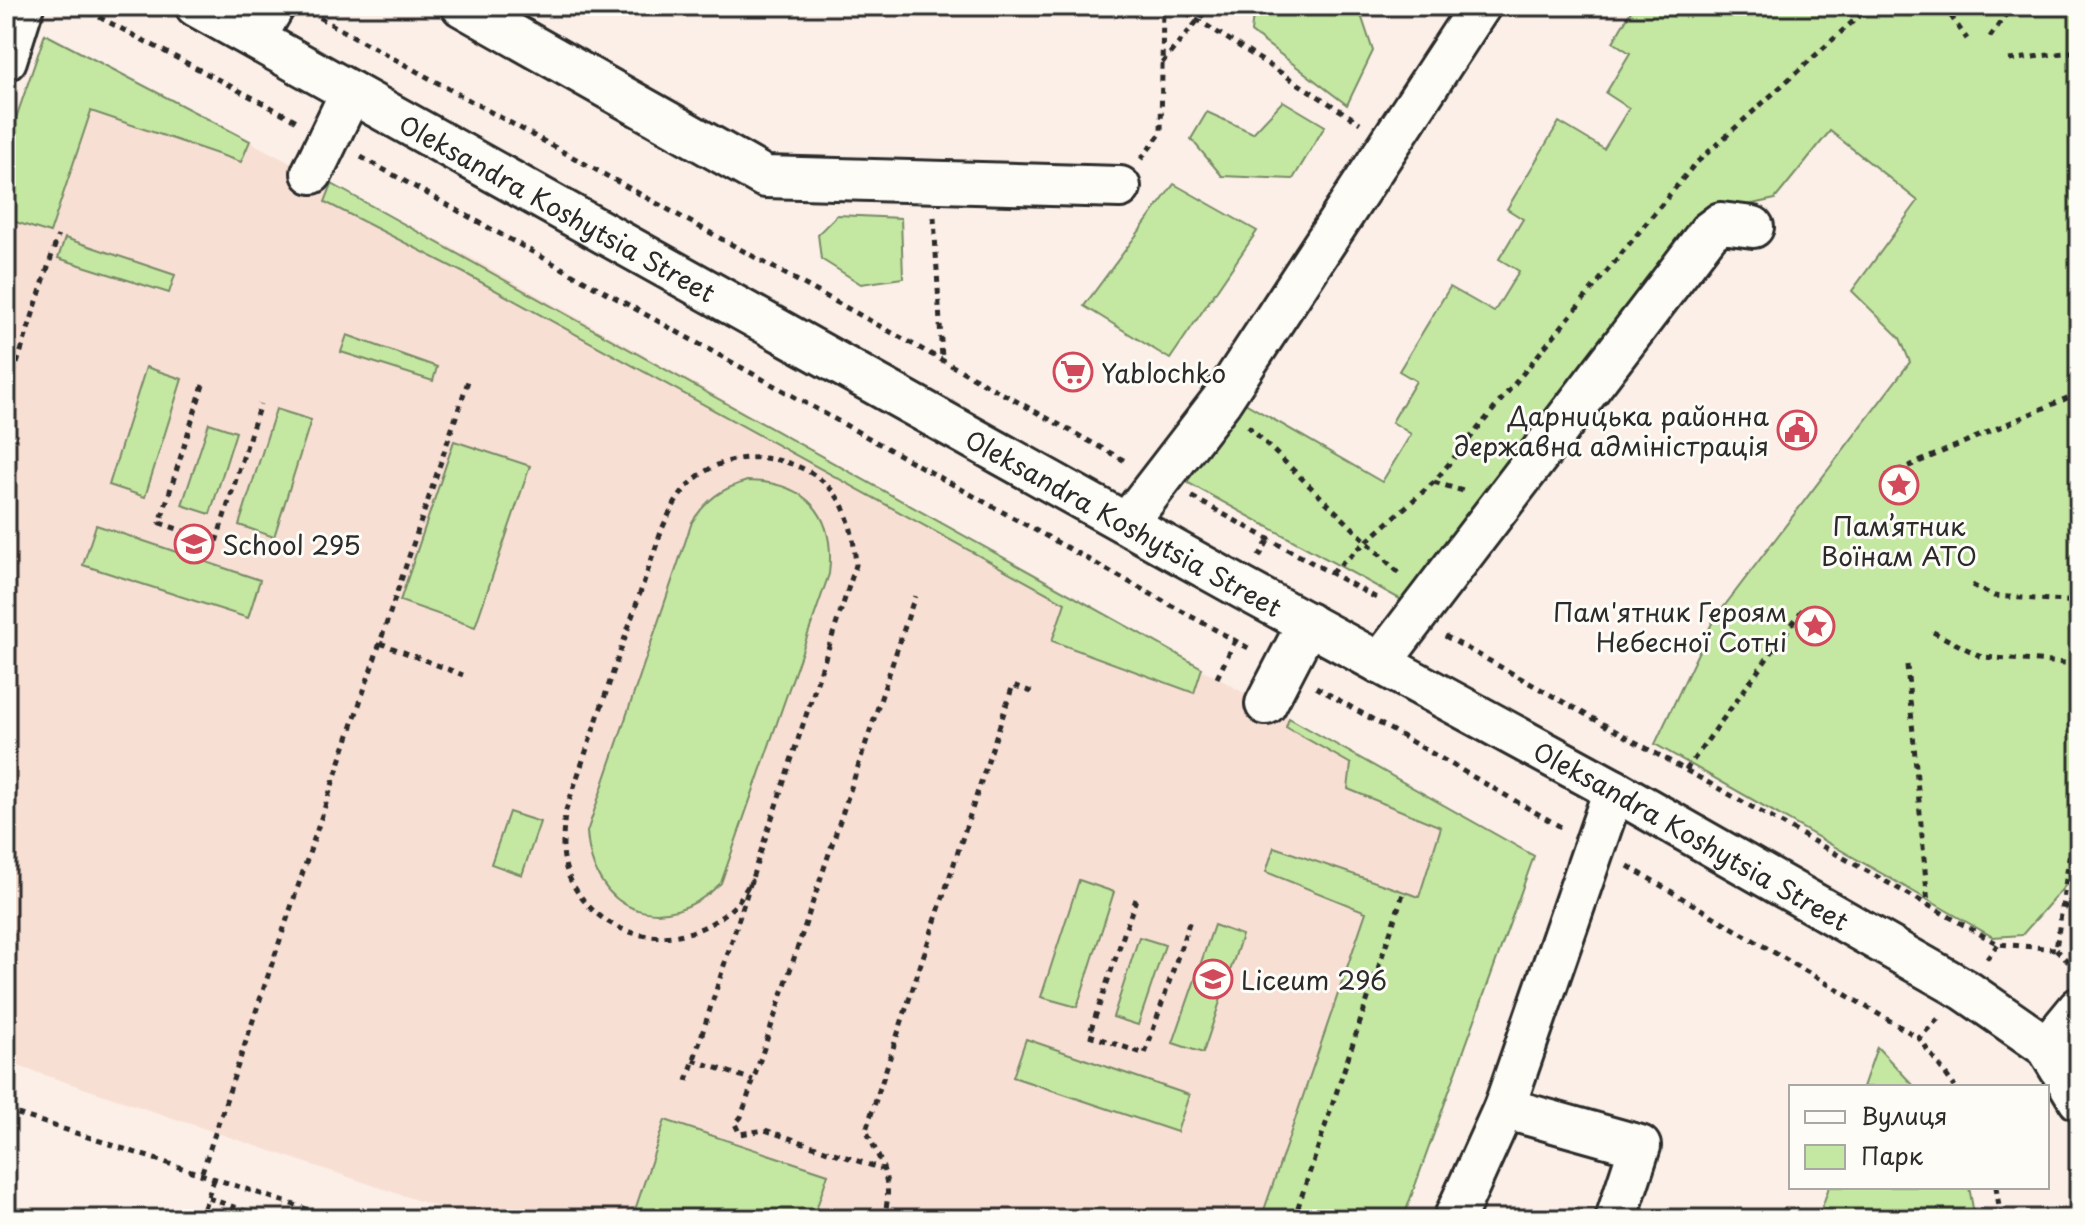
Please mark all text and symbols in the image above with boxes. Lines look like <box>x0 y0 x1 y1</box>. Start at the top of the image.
street label: Oleksandra Koshytsia Street <box>392 103 723 311</box>
supermarket icon: Yablochko <box>1052 351 1094 393</box>
place label: Yablochko <box>1101 353 1226 392</box>
place label: Дарницька районна державна адміністрація <box>1454 396 1770 465</box>
public building icon: Дарницька районна державна адміністрація <box>1776 409 1818 451</box>
street label: Oleksandra Koshytsia Street <box>959 419 1289 626</box>
place icon: Пам’ятник Воїнам АТО <box>1878 464 1920 506</box>
place label: Пам’ятник Воїнам АТО <box>1821 506 1977 575</box>
school or university icon: School 295 <box>173 523 215 565</box>
place label: School 295 <box>222 525 361 564</box>
place label: Пам'ятник Героям Небесної Сотні <box>1553 592 1787 661</box>
place icon: Пам'ятник Героям Небесної Сотні <box>1794 605 1836 647</box>
street label: Oleksandra Koshytsia Street <box>1527 731 1857 940</box>
school or university icon: Liceum 296 <box>1192 958 1234 1000</box>
place label: Liceum 296 <box>1241 960 1387 999</box>
legend <box>1789 1085 2049 1189</box>
text: Вулиця <box>1861 1097 1947 1133</box>
text: Парк <box>1861 1137 1924 1173</box>

